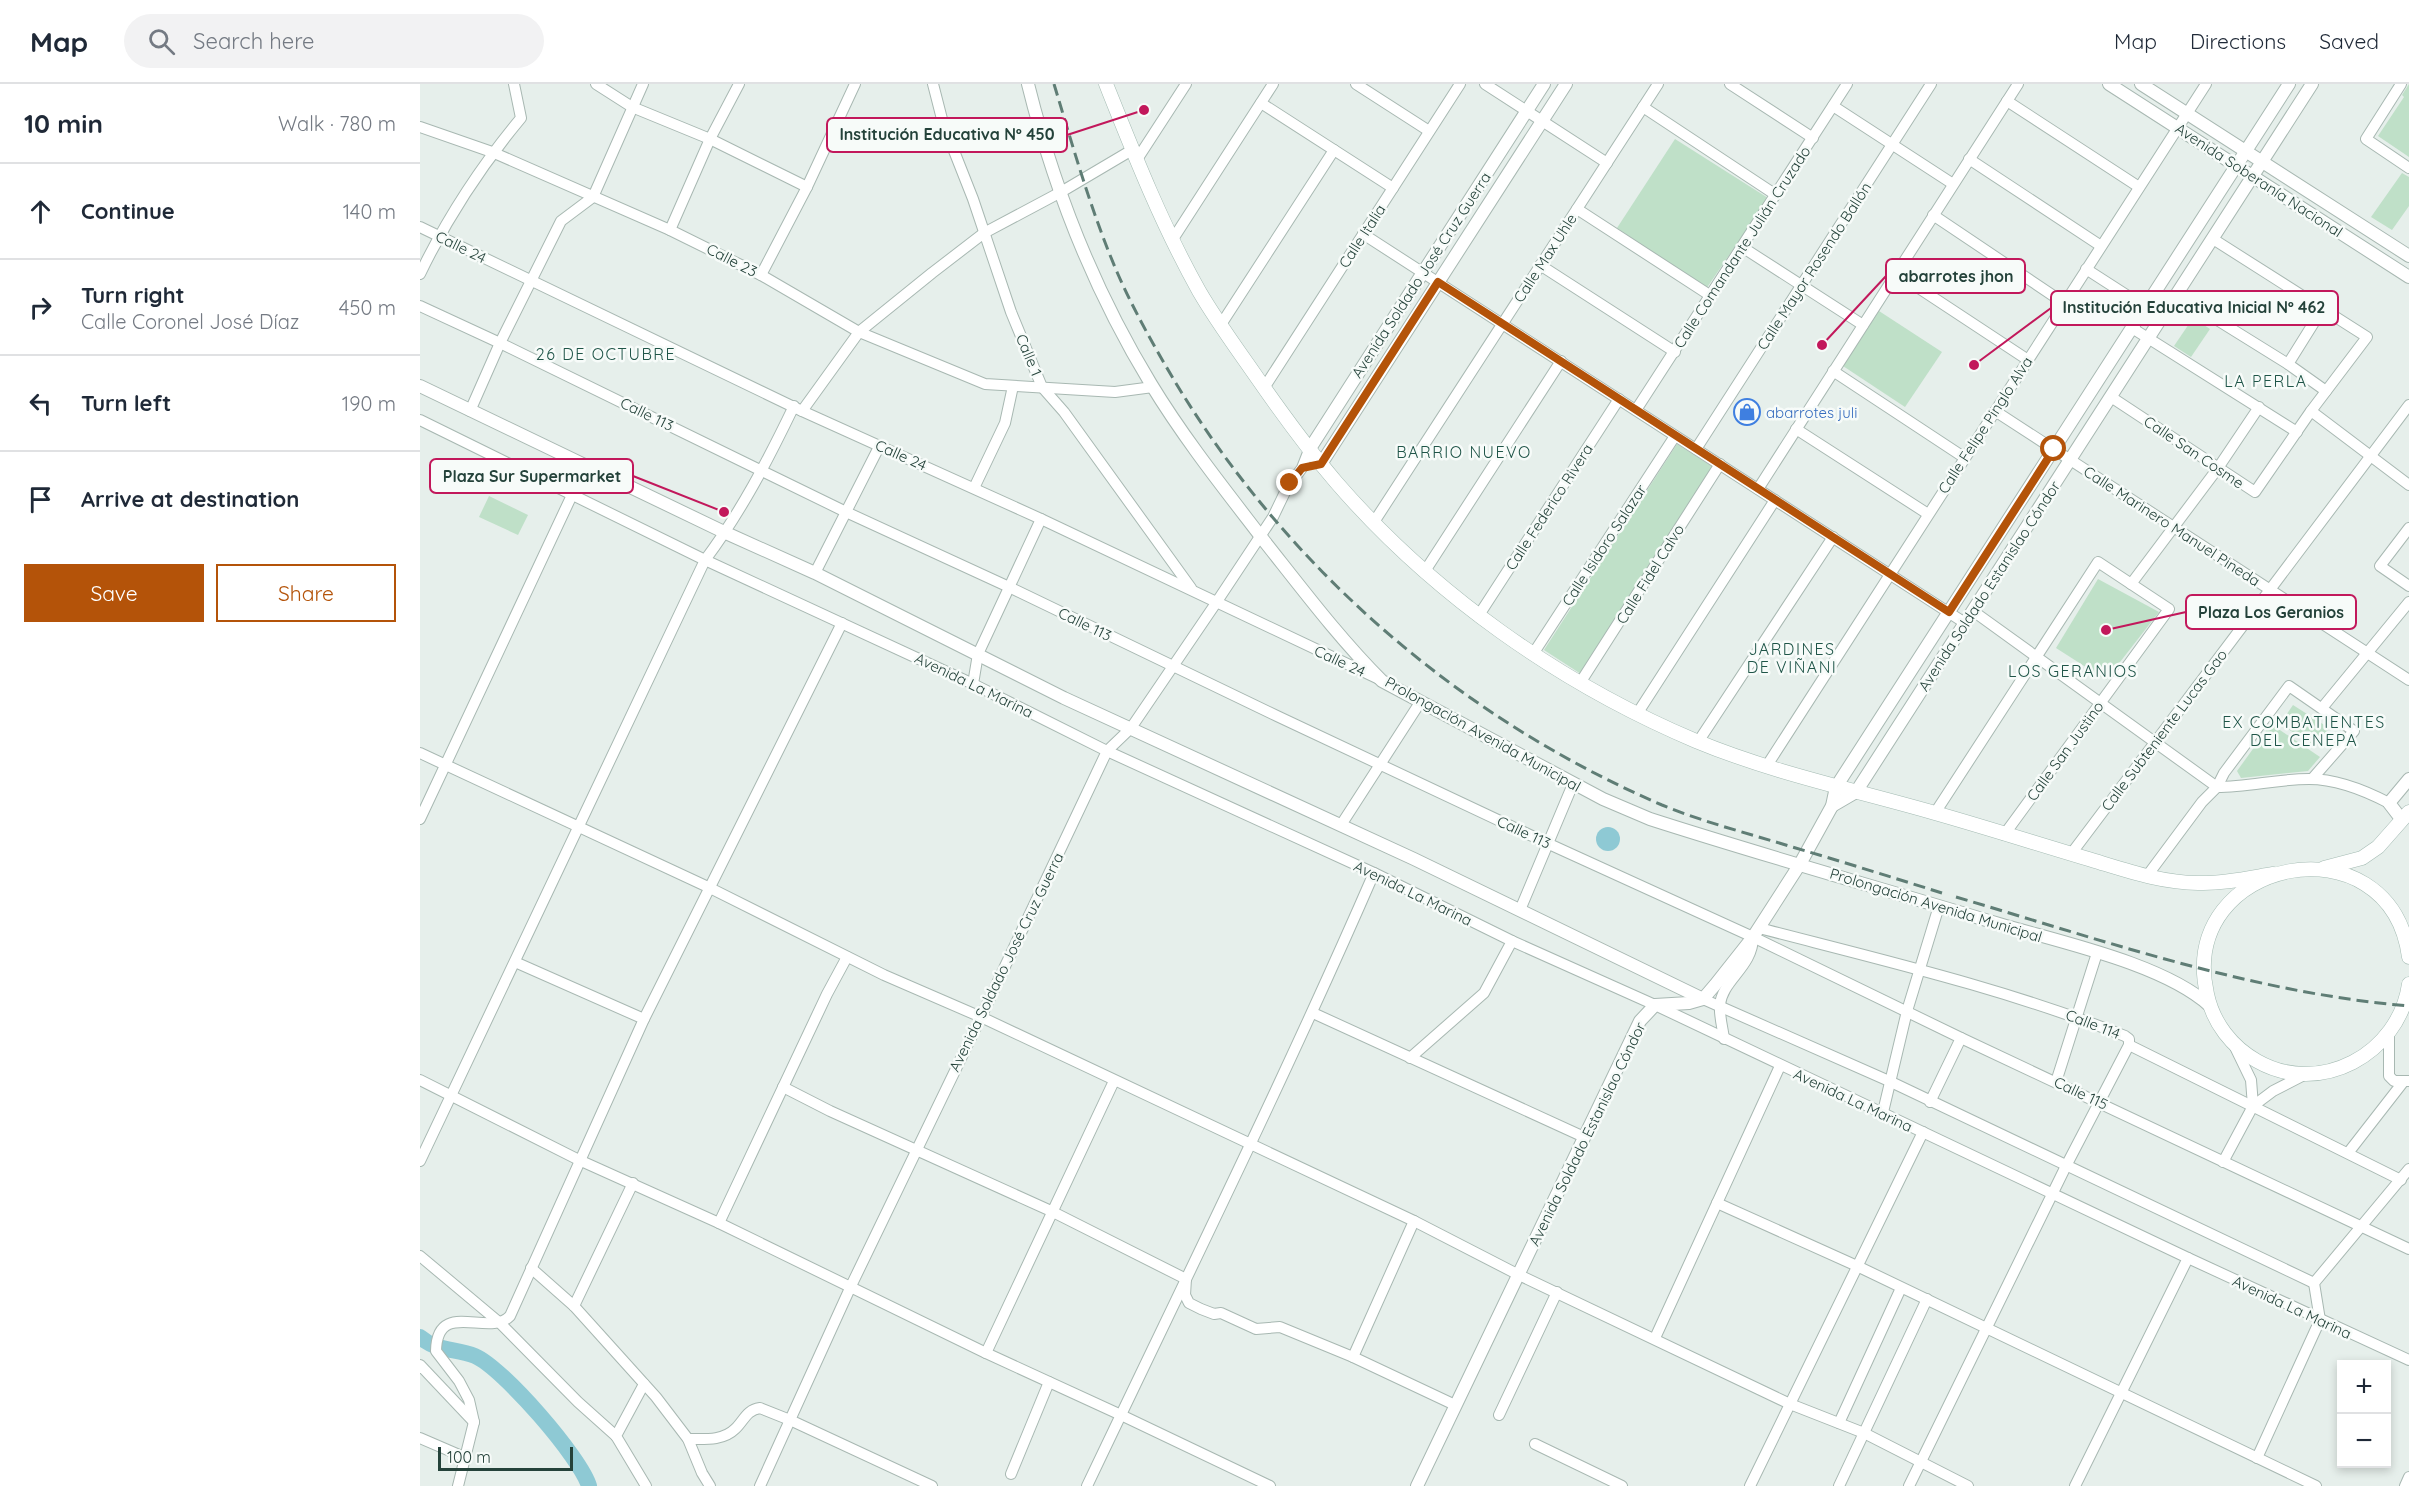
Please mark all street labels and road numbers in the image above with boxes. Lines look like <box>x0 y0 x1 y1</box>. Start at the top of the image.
street label: Avenida Soberanía Nacional <box>2172 119 2346 241</box>
street label: Calle Comandante Julián Cruzado <box>1669 142 1815 352</box>
street label: Avenida Soldado José Cruz Guerra <box>1347 169 1495 381</box>
street label: Calle Mayor Rosendo Ballón <box>1753 179 1875 353</box>
street label: Calle Italia <box>1334 201 1390 271</box>
street label: Calle Max Uhle <box>1509 210 1581 306</box>
street label: Calle 24 <box>432 227 490 267</box>
street label: Calle 23 <box>703 239 761 281</box>
street label: Calle 1 <box>1012 331 1046 379</box>
street label: Calle Felipe Pinglo Alva <box>1934 353 2036 497</box>
street label: Calle 113 <box>617 393 677 435</box>
street label: Calle San Cosme <box>2140 412 2248 492</box>
street label: Calle 24 <box>872 435 930 475</box>
street label: Calle Federico Rivera <box>1501 440 1597 574</box>
street label: Calle Marinero Manuel Pineda <box>2080 462 2264 590</box>
street label: Avenida Soldado Estanislao Cóndor <box>1914 477 2064 695</box>
street label: Calle Isidoro Salazar <box>1558 480 1651 609</box>
street label: Calle Fidel Calvo <box>1612 521 1688 627</box>
street label: Calle 113 <box>1055 603 1115 645</box>
street label: Calle 24 <box>1311 641 1369 681</box>
street label: Calle Subteniente Lucas Gao <box>2097 645 2231 815</box>
street label: Avenida La Marina <box>912 648 1036 722</box>
street label: Prolongación Avenida Municipal <box>1382 672 1584 796</box>
street label: Calle San Justino <box>2022 697 2108 805</box>
street label: Calle 113 <box>1494 811 1554 853</box>
street label: Avenida Soldado José Cruz Guerra <box>945 849 1067 1075</box>
street label: Avenida La Marina <box>1351 856 1475 930</box>
street label: Prolongación Avenida Municipal <box>1828 864 2044 946</box>
street label: Calle 114 <box>2063 1005 2123 1043</box>
street label: Avenida Soldado Estanislao Cóndor <box>1524 1019 1650 1249</box>
street label: Avenida La Marina <box>1790 1064 1916 1136</box>
street label: Calle 115 <box>2051 1072 2111 1114</box>
street label: Avenida La Marina <box>2229 1271 2355 1343</box>

